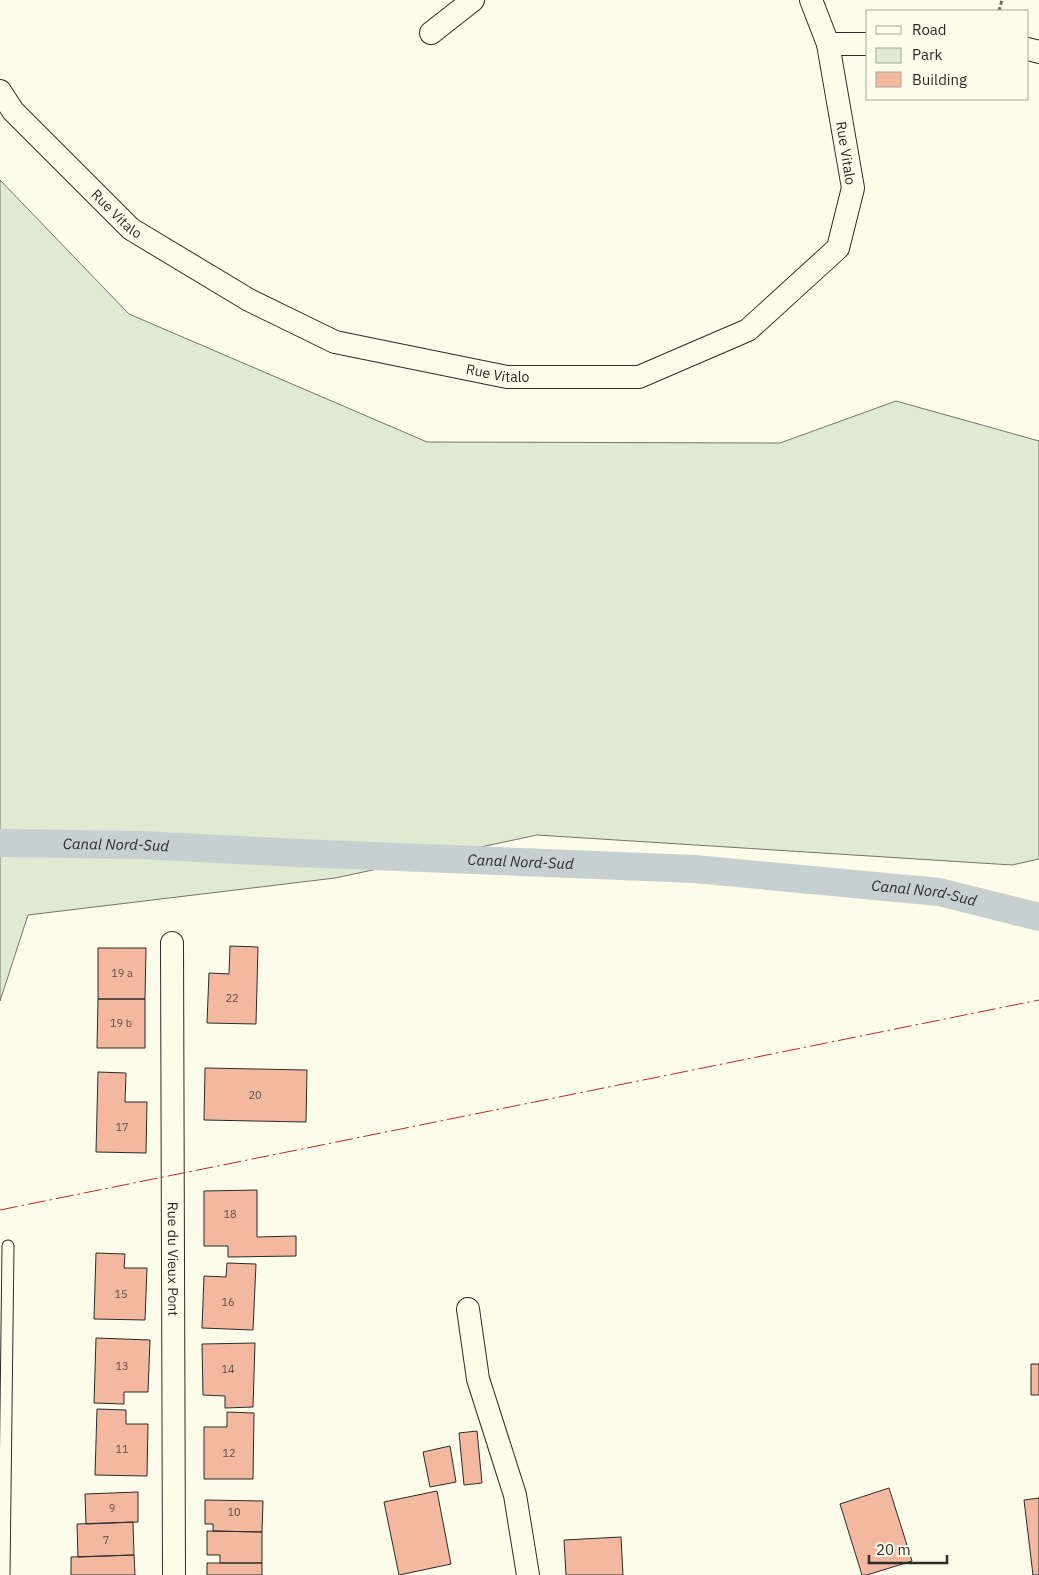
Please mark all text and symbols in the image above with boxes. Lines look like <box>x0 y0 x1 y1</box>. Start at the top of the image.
legend <box>866 10 1029 100</box>
text: Road <box>912 20 947 39</box>
text: Park <box>912 45 942 64</box>
text: Building <box>912 70 967 89</box>
street label: Rue Vitalo <box>832 120 860 186</box>
street label: Rue Vitalo <box>87 185 145 243</box>
street label: Rue Vitalo <box>464 360 529 386</box>
water label: Canal Nord-Sud <box>63 834 170 855</box>
water label: Canal Nord-Sud <box>467 850 574 873</box>
water label: Canal Nord-Sud <box>871 876 979 910</box>
house number: 19 a <box>111 966 133 980</box>
house number: 22 <box>225 991 239 1005</box>
house number: 19 b <box>110 1016 132 1030</box>
house number: 20 <box>248 1088 262 1102</box>
house number: 17 <box>115 1120 129 1134</box>
street label: Rue du Vieux Pont <box>164 1202 182 1316</box>
house number: 18 <box>223 1207 237 1221</box>
house number: 15 <box>114 1287 128 1301</box>
house number: 16 <box>221 1295 235 1309</box>
house number: 13 <box>115 1359 129 1373</box>
house number: 14 <box>221 1362 235 1376</box>
house number: 11 <box>115 1442 129 1456</box>
house number: 12 <box>222 1446 236 1460</box>
house number: 9 <box>109 1501 115 1515</box>
house number: 10 <box>227 1505 241 1519</box>
scale bar <box>869 1532 946 1564</box>
house number: 7 <box>103 1533 109 1547</box>
text: 20 m <box>876 1540 911 1559</box>

